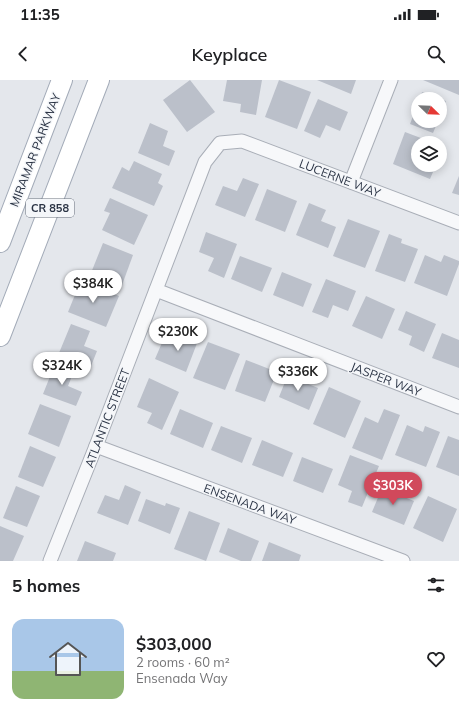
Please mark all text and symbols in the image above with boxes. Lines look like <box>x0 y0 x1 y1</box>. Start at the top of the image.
text: 11:35 <box>20 5 60 24</box>
icon: back <box>12 43 34 65</box>
text: Keyplace <box>192 43 267 66</box>
icon: search <box>425 43 447 65</box>
street label: MIRAMAR PARKWAY <box>6 90 64 209</box>
north arrow <box>411 92 447 128</box>
map controls <box>411 92 447 172</box>
button: layers <box>411 136 447 172</box>
street label: LUCERNE WAY <box>297 156 383 201</box>
road number: CR 858 <box>26 199 74 217</box>
pin: $384K <box>65 270 121 304</box>
text: $384K <box>73 275 113 291</box>
pin: $230K <box>150 318 206 352</box>
text: $230K <box>158 323 198 339</box>
pin: $324K <box>34 352 90 386</box>
text: $324K <box>42 357 82 373</box>
pin: $336K <box>270 358 326 392</box>
street label: JASPER WAY <box>349 359 424 400</box>
text: $336K <box>278 363 318 379</box>
street label: ATLANTIC STREET <box>81 366 133 470</box>
pin: $303K <box>365 472 421 506</box>
text: $303K <box>373 477 413 493</box>
street label: ENSENADA WAY <box>202 480 299 528</box>
icon: filters <box>425 574 447 596</box>
text: 5 homes <box>12 575 80 596</box>
text: $303,000 <box>136 633 212 654</box>
icon: home <box>44 635 92 683</box>
icon: heart <box>425 648 447 670</box>
text: 2 rooms · 60 m² <box>136 654 230 670</box>
text: Ensenada Way <box>136 670 228 686</box>

